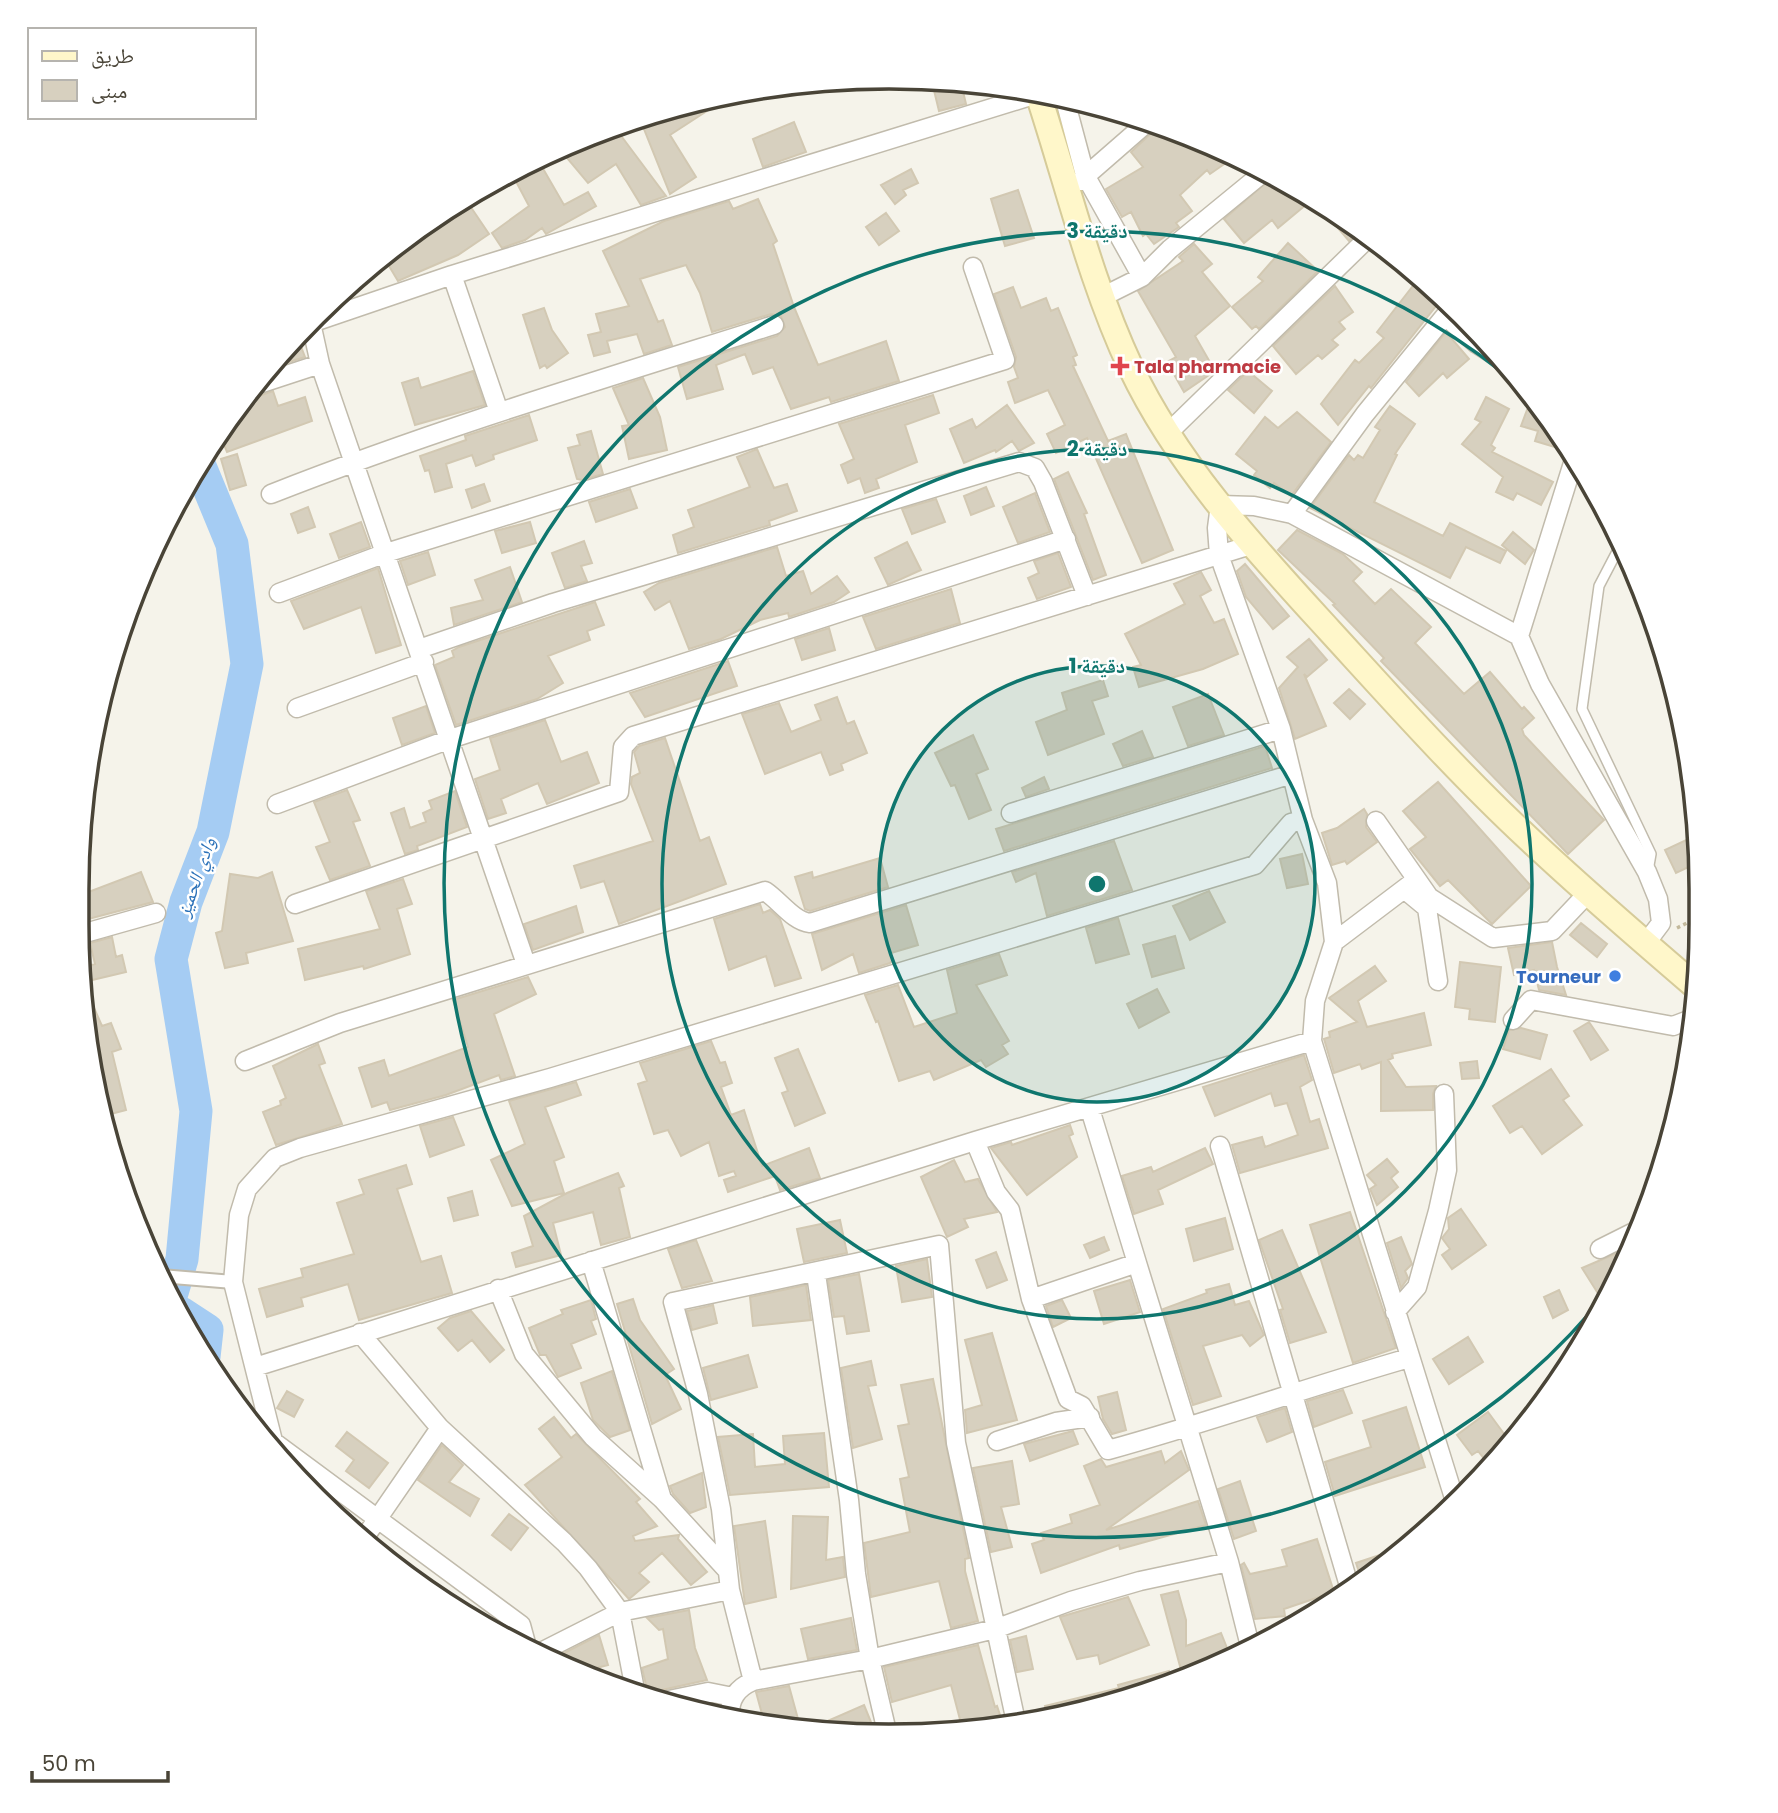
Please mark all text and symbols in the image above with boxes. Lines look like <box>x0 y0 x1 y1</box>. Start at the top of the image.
legend <box>28 28 256 119</box>
text: طريق <box>91 41 134 70</box>
text: مبنى <box>91 76 127 105</box>
text: 3 دقيقة <box>1066 216 1128 245</box>
place label: Tala pharmacie <box>1134 354 1281 379</box>
marker: Tala pharmacie <box>1112 358 1128 374</box>
text: 2 دقيقة <box>1067 434 1127 463</box>
text: 1 دقيقة <box>1069 651 1125 680</box>
water label: وادي الحميز <box>169 834 224 923</box>
centre of rings <box>1085 872 1109 896</box>
place label: Tourneur <box>1516 964 1601 989</box>
marker: Tourneur <box>1607 968 1623 984</box>
scale bar <box>32 1740 168 1784</box>
text: 50 m <box>42 1749 96 1778</box>

